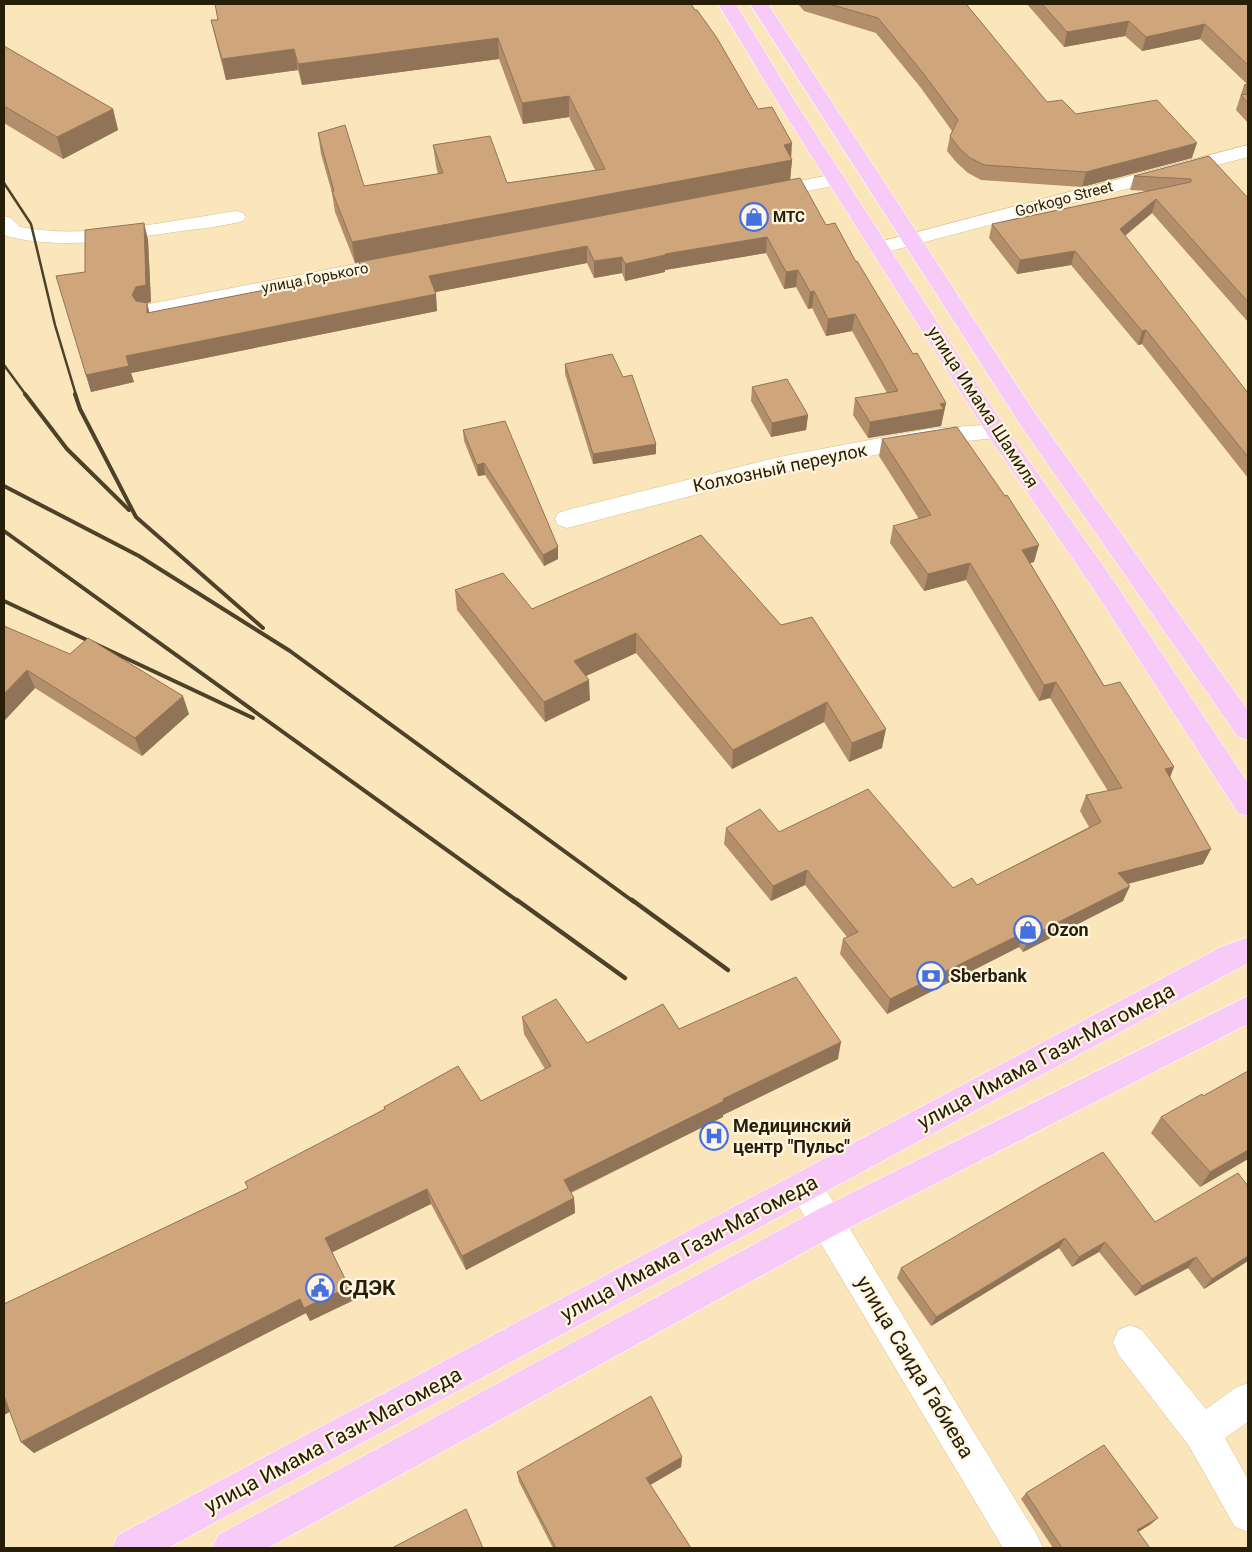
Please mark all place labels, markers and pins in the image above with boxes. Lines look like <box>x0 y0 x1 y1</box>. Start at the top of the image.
shop icon: МТС <box>739 202 769 232</box>
place label: МТС <box>773 208 805 226</box>
shop icon: Ozon <box>1013 915 1043 945</box>
place label: Ozon <box>1047 919 1089 940</box>
bank icon: Sberbank <box>916 961 946 991</box>
place label: Sberbank <box>950 965 1027 986</box>
place label: Медицинский центр "Пульс" <box>733 1115 851 1157</box>
hospital icon: Медицинский центр "Пульс" <box>699 1121 729 1151</box>
public building icon: СДЭК <box>305 1273 335 1303</box>
place label: СДЭК <box>339 1276 396 1300</box>

